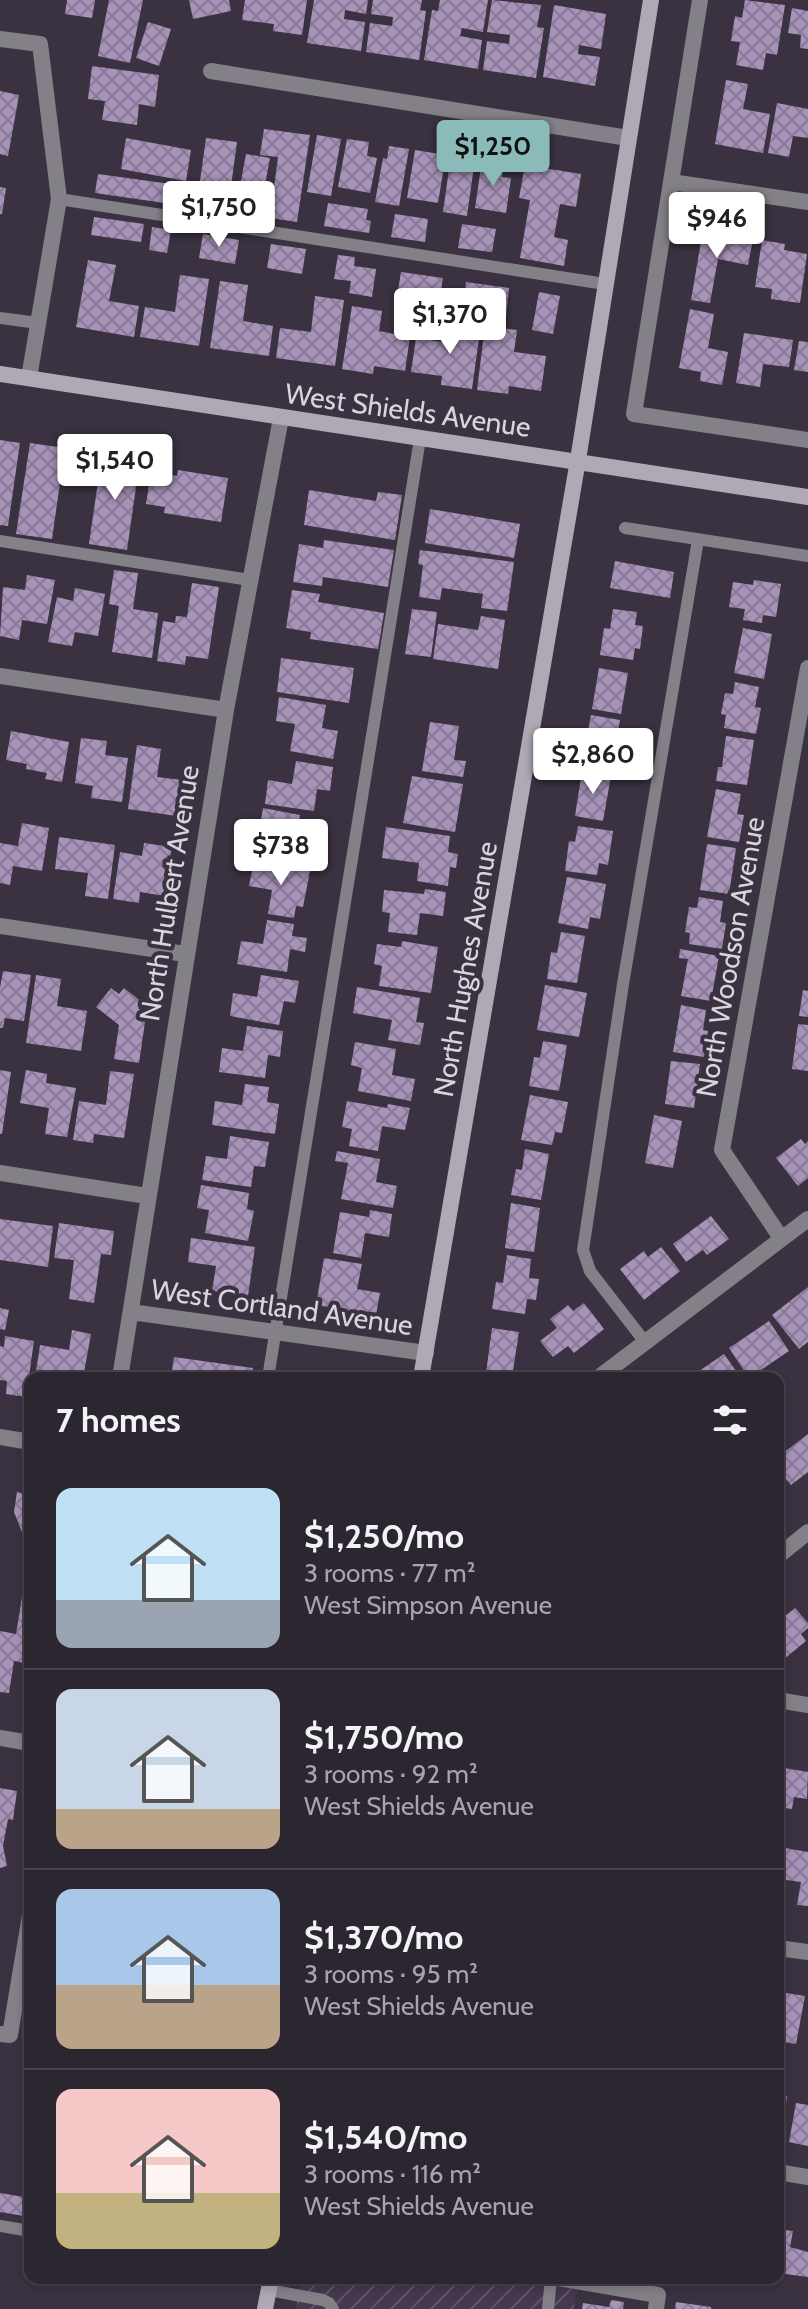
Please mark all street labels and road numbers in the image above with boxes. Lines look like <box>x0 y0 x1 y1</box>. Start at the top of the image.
street label: West Shields Avenue <box>283 376 533 444</box>
street label: North Hulbert Avenue <box>132 763 206 1023</box>
street label: North Woodson Avenue <box>689 814 771 1100</box>
street label: North Hughes Avenue <box>426 839 504 1099</box>
street label: West Cortland Avenue <box>149 1272 415 1342</box>

